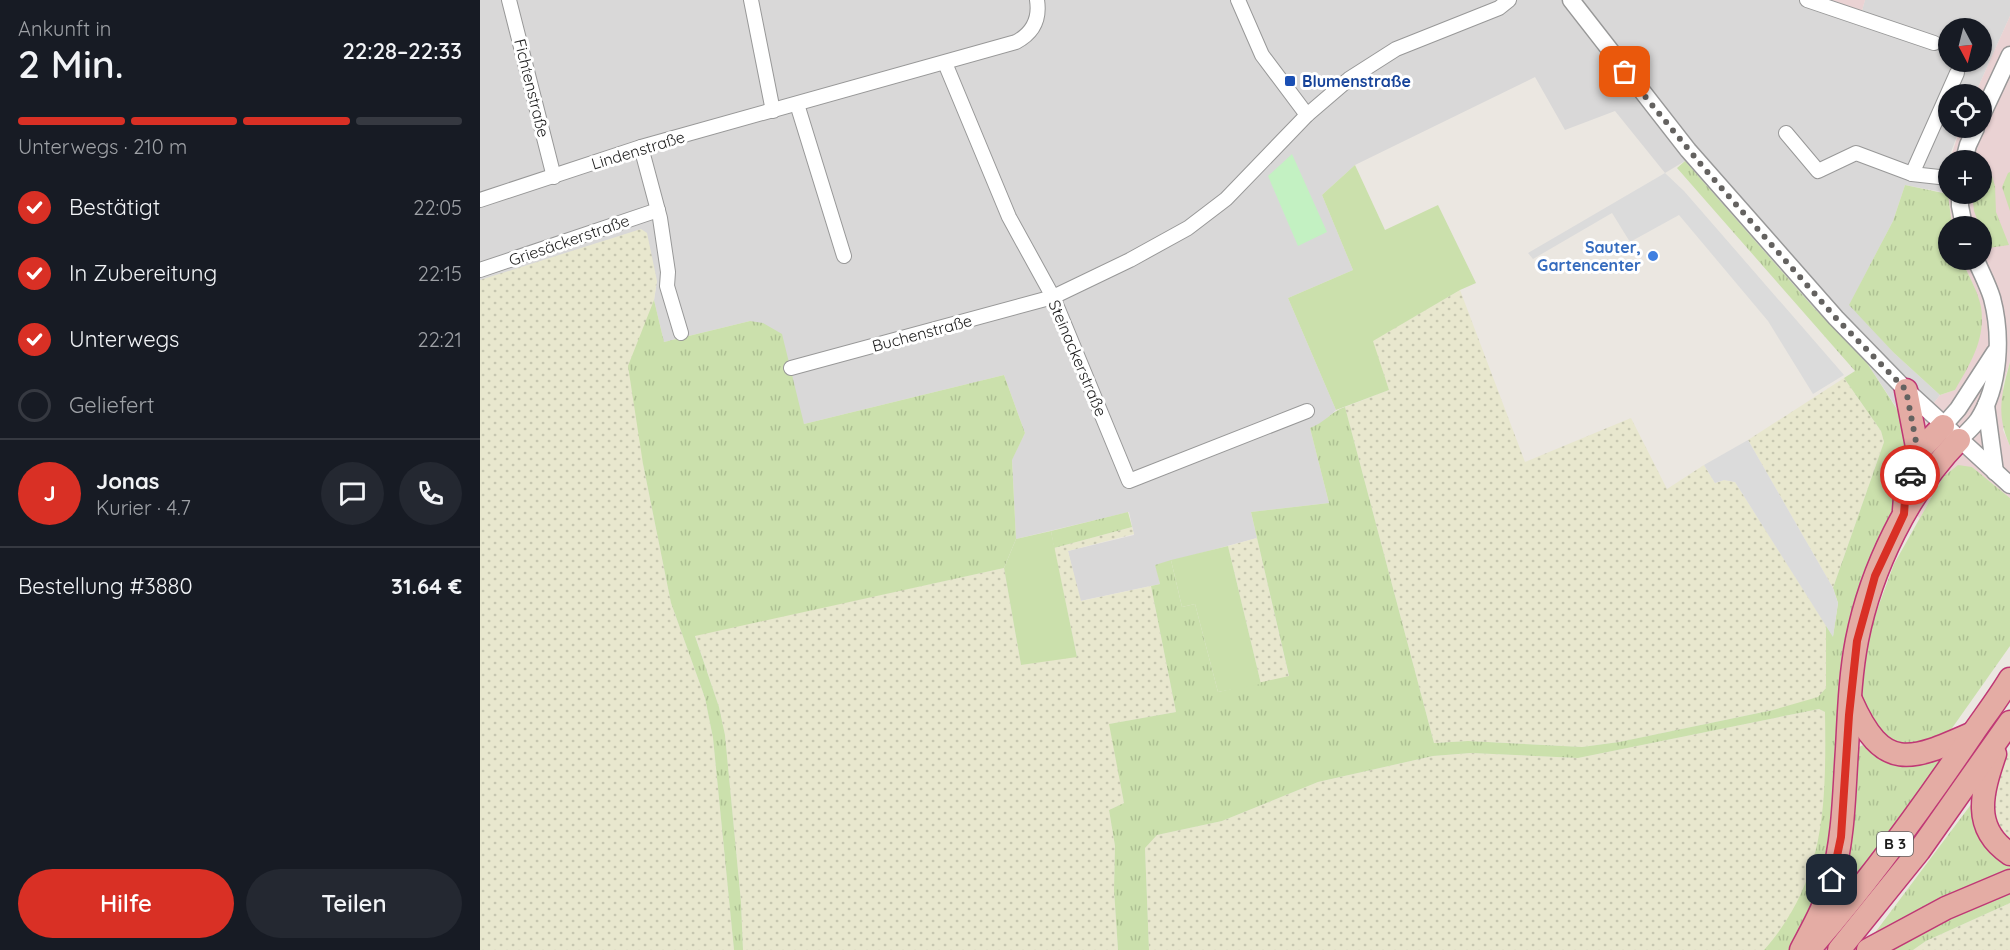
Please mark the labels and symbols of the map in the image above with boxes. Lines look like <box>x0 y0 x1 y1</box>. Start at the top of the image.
north arrow <box>1938 18 1992 72</box>
street label: Fichtenstraße <box>510 37 554 139</box>
pin <box>1599 46 1650 97</box>
place label: Blumenstraße <box>1302 71 1411 91</box>
marker: Blumenstraße <box>1283 74 1297 88</box>
street label: Lindenstraße <box>589 126 687 174</box>
street label: Griesäckerstraße <box>506 210 632 270</box>
place label: Sauter, Gartencenter <box>1537 237 1641 275</box>
marker: Sauter, Gartencenter <box>1646 249 1660 263</box>
street label: Steinackerstraße <box>1044 297 1112 419</box>
street label: Buchenstraße <box>870 310 974 356</box>
courier <box>1880 445 1940 505</box>
road number: B 3 <box>1877 832 1913 856</box>
pin <box>1806 854 1857 905</box>

